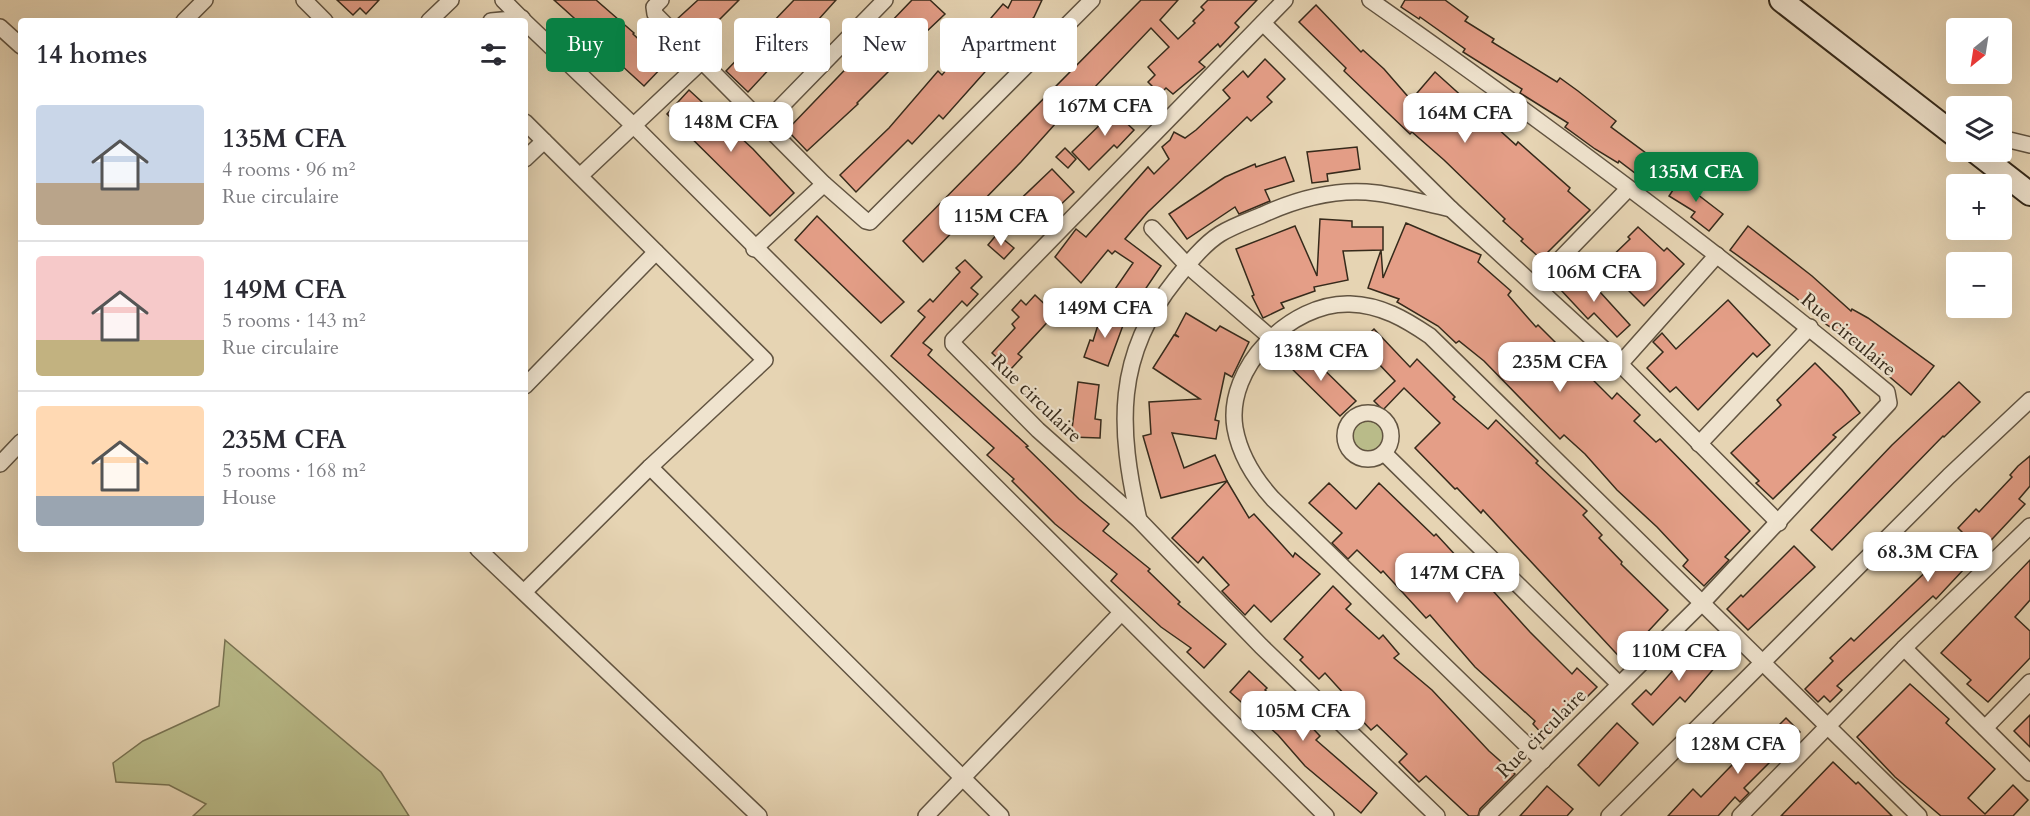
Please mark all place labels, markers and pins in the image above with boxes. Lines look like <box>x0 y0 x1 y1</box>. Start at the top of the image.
pin: 167M CFA <box>1043 86 1167 137</box>
pin: 164M CFA <box>1403 93 1527 144</box>
pin: 148M CFA <box>669 102 793 153</box>
pin: 135M CFA <box>1634 152 1758 203</box>
pin: 115M CFA <box>939 196 1063 247</box>
pin: 106M CFA <box>1532 252 1656 303</box>
pin: 149M CFA <box>1043 288 1167 339</box>
pin: 138M CFA <box>1259 331 1383 382</box>
pin: 235M CFA <box>1498 342 1622 393</box>
pin: 68.3M CFA <box>1859 532 1997 583</box>
pin: 147M CFA <box>1395 553 1519 604</box>
pin: 110M CFA <box>1617 631 1741 682</box>
pin: 105M CFA <box>1241 691 1365 742</box>
pin: 128M CFA <box>1676 724 1800 775</box>

